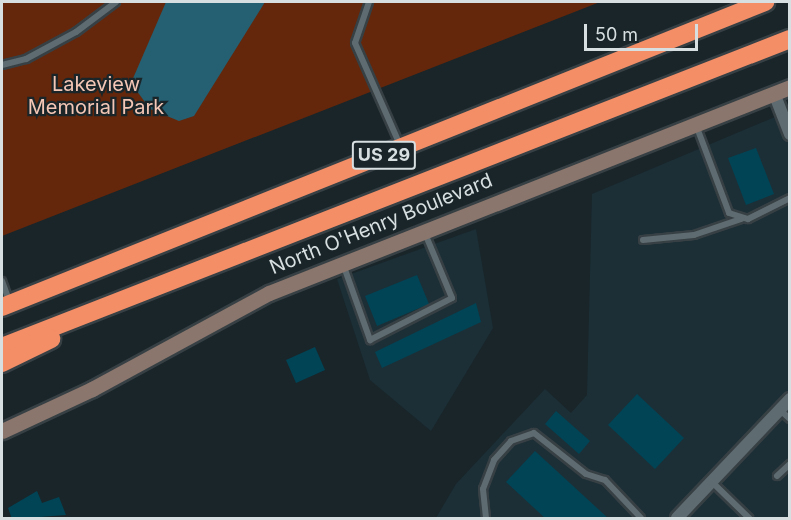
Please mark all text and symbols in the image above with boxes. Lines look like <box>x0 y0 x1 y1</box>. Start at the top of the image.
scale bar <box>587 12 701 50</box>
text: 50 m <box>595 24 638 45</box>
park label: Lakeview Memorial Park <box>28 73 164 120</box>
road number: US 29 <box>351 140 417 170</box>
street label: North O'Henry Boulevard <box>266 168 496 280</box>

